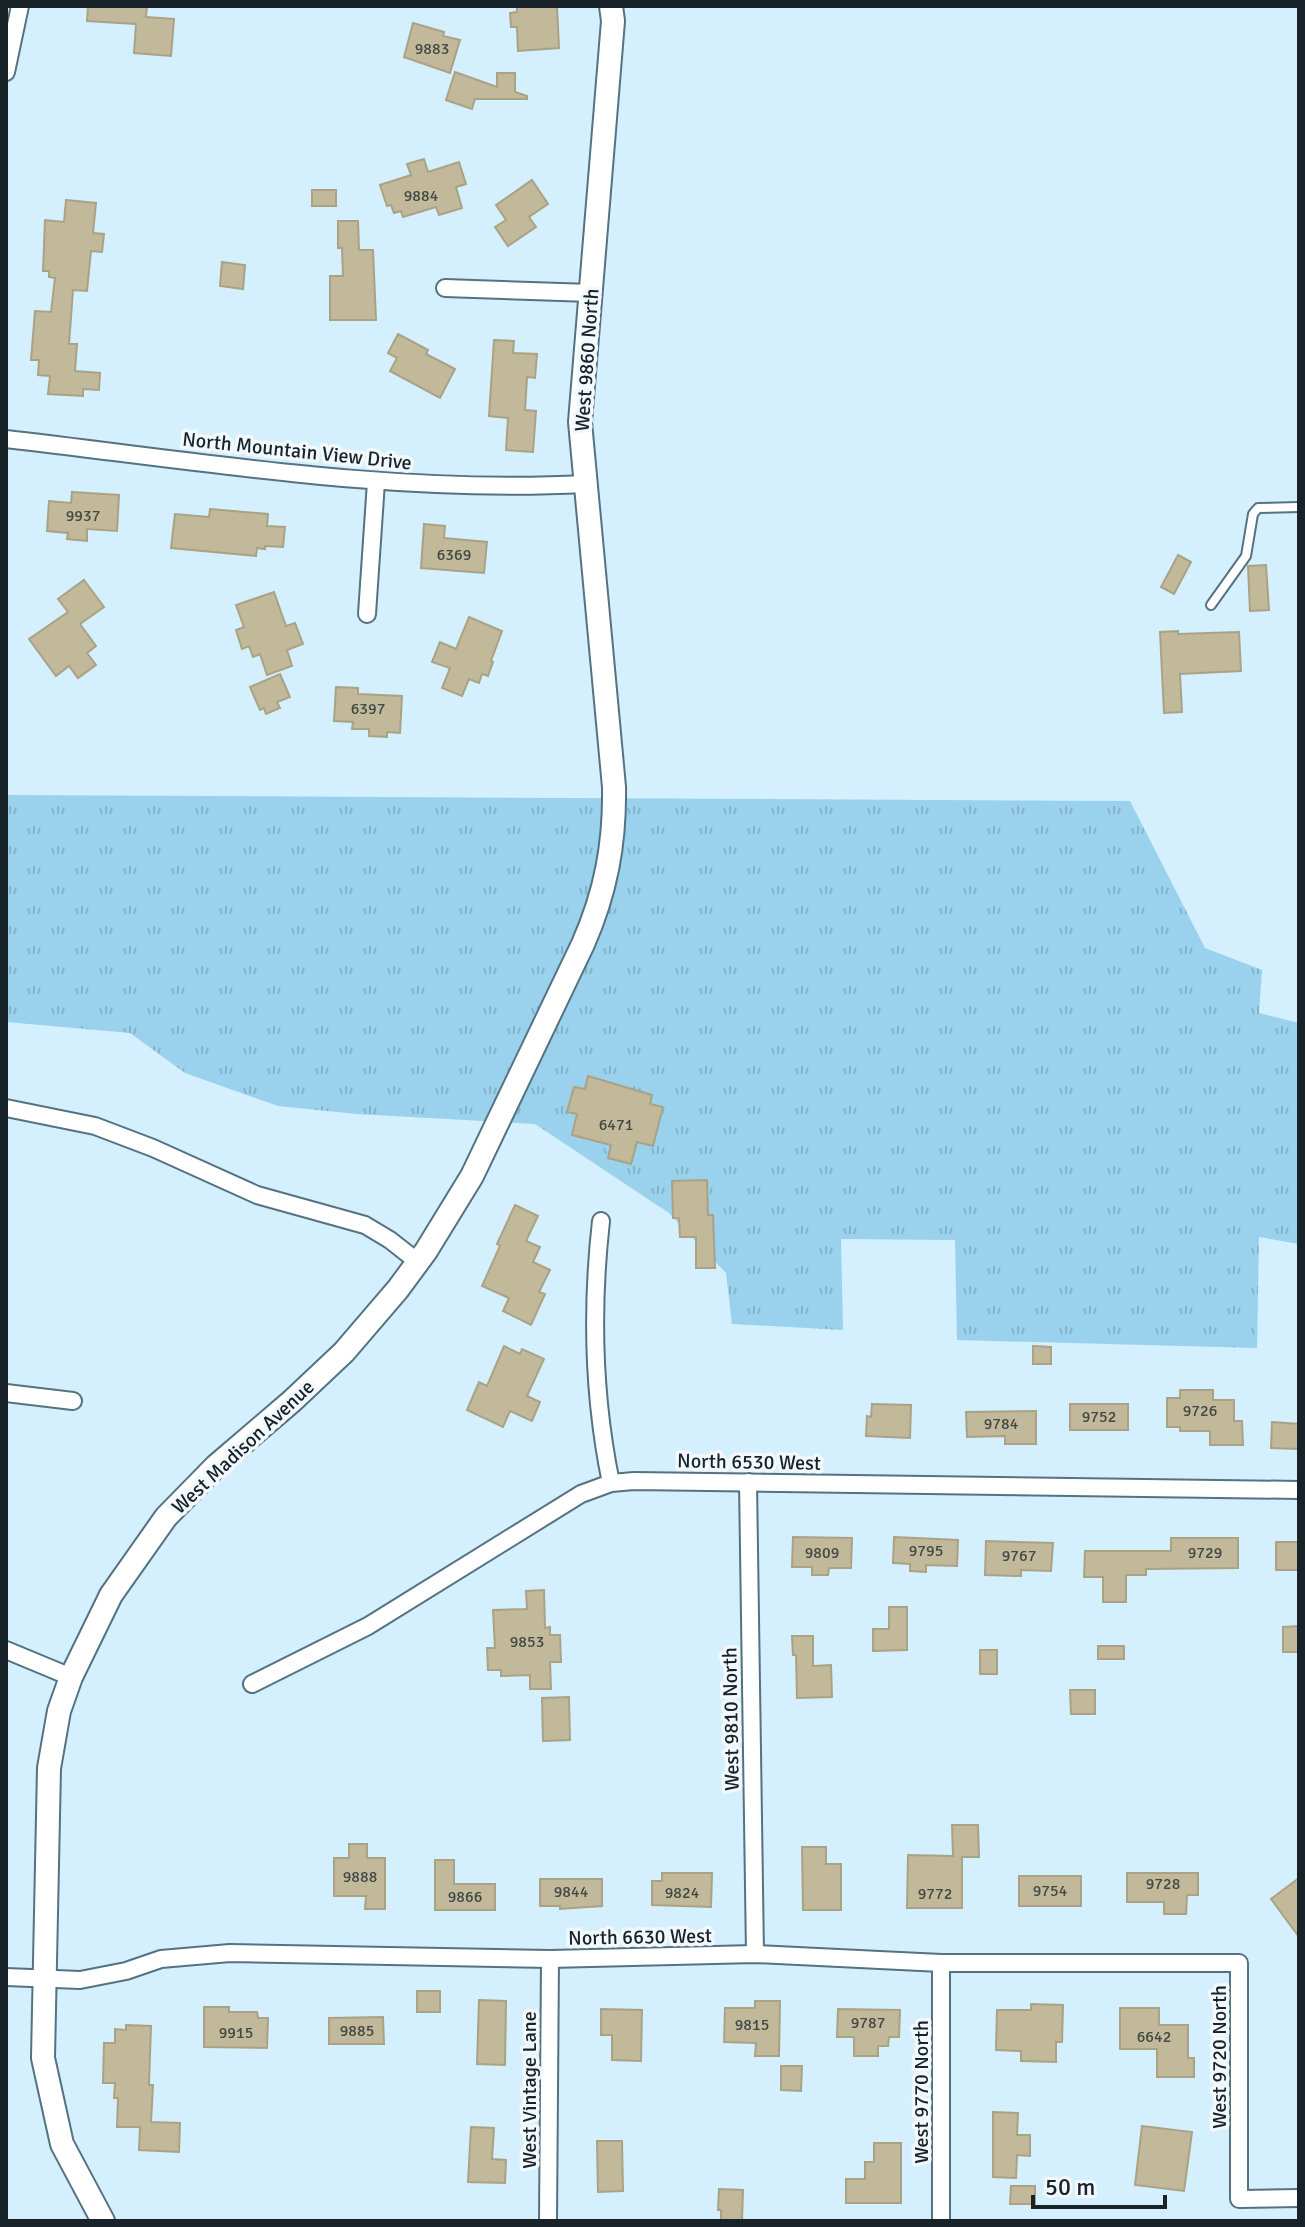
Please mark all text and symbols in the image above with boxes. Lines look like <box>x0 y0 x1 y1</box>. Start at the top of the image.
house number: 9883 <box>415 39 449 59</box>
house number: 9884 <box>404 186 439 206</box>
street label: West 9860 North <box>570 287 604 433</box>
street label: North Mountain View Drive <box>181 427 413 475</box>
house number: 9937 <box>66 506 100 526</box>
house number: 6369 <box>437 545 471 565</box>
house number: 6397 <box>351 699 385 719</box>
house number: 6471 <box>599 1115 633 1135</box>
street label: West Madison Avenue <box>167 1375 319 1519</box>
house number: 9726 <box>1183 1401 1217 1421</box>
house number: 9752 <box>1082 1407 1116 1427</box>
house number: 9784 <box>984 1414 1019 1434</box>
street label: North 6530 West <box>677 1448 821 1476</box>
house number: 9795 <box>909 1541 943 1561</box>
house number: 9809 <box>805 1543 839 1563</box>
house number: 9729 <box>1188 1543 1222 1563</box>
house number: 9767 <box>1002 1546 1036 1566</box>
house number: 9853 <box>510 1632 544 1652</box>
street label: West 9810 North <box>717 1647 745 1791</box>
house number: 9888 <box>343 1867 377 1887</box>
house number: 9728 <box>1146 1874 1180 1894</box>
house number: 9754 <box>1033 1881 1068 1901</box>
house number: 9844 <box>554 1882 589 1902</box>
house number: 9824 <box>665 1883 700 1903</box>
house number: 9772 <box>918 1884 952 1904</box>
house number: 9866 <box>448 1887 482 1907</box>
street label: North 6630 West <box>568 1923 712 1951</box>
street label: West 9720 North <box>1207 1985 1232 2129</box>
street label: West Vintage Lane <box>517 2011 542 2169</box>
house number: 9787 <box>851 2013 885 2033</box>
house number: 9815 <box>735 2015 769 2035</box>
street label: West 9770 North <box>909 2020 934 2164</box>
house number: 9885 <box>340 2021 374 2041</box>
house number: 9915 <box>219 2023 253 2043</box>
house number: 6642 <box>1137 2027 1171 2047</box>
scale bar <box>1033 2159 1165 2209</box>
text: 50 m <box>1045 2172 1095 2202</box>

